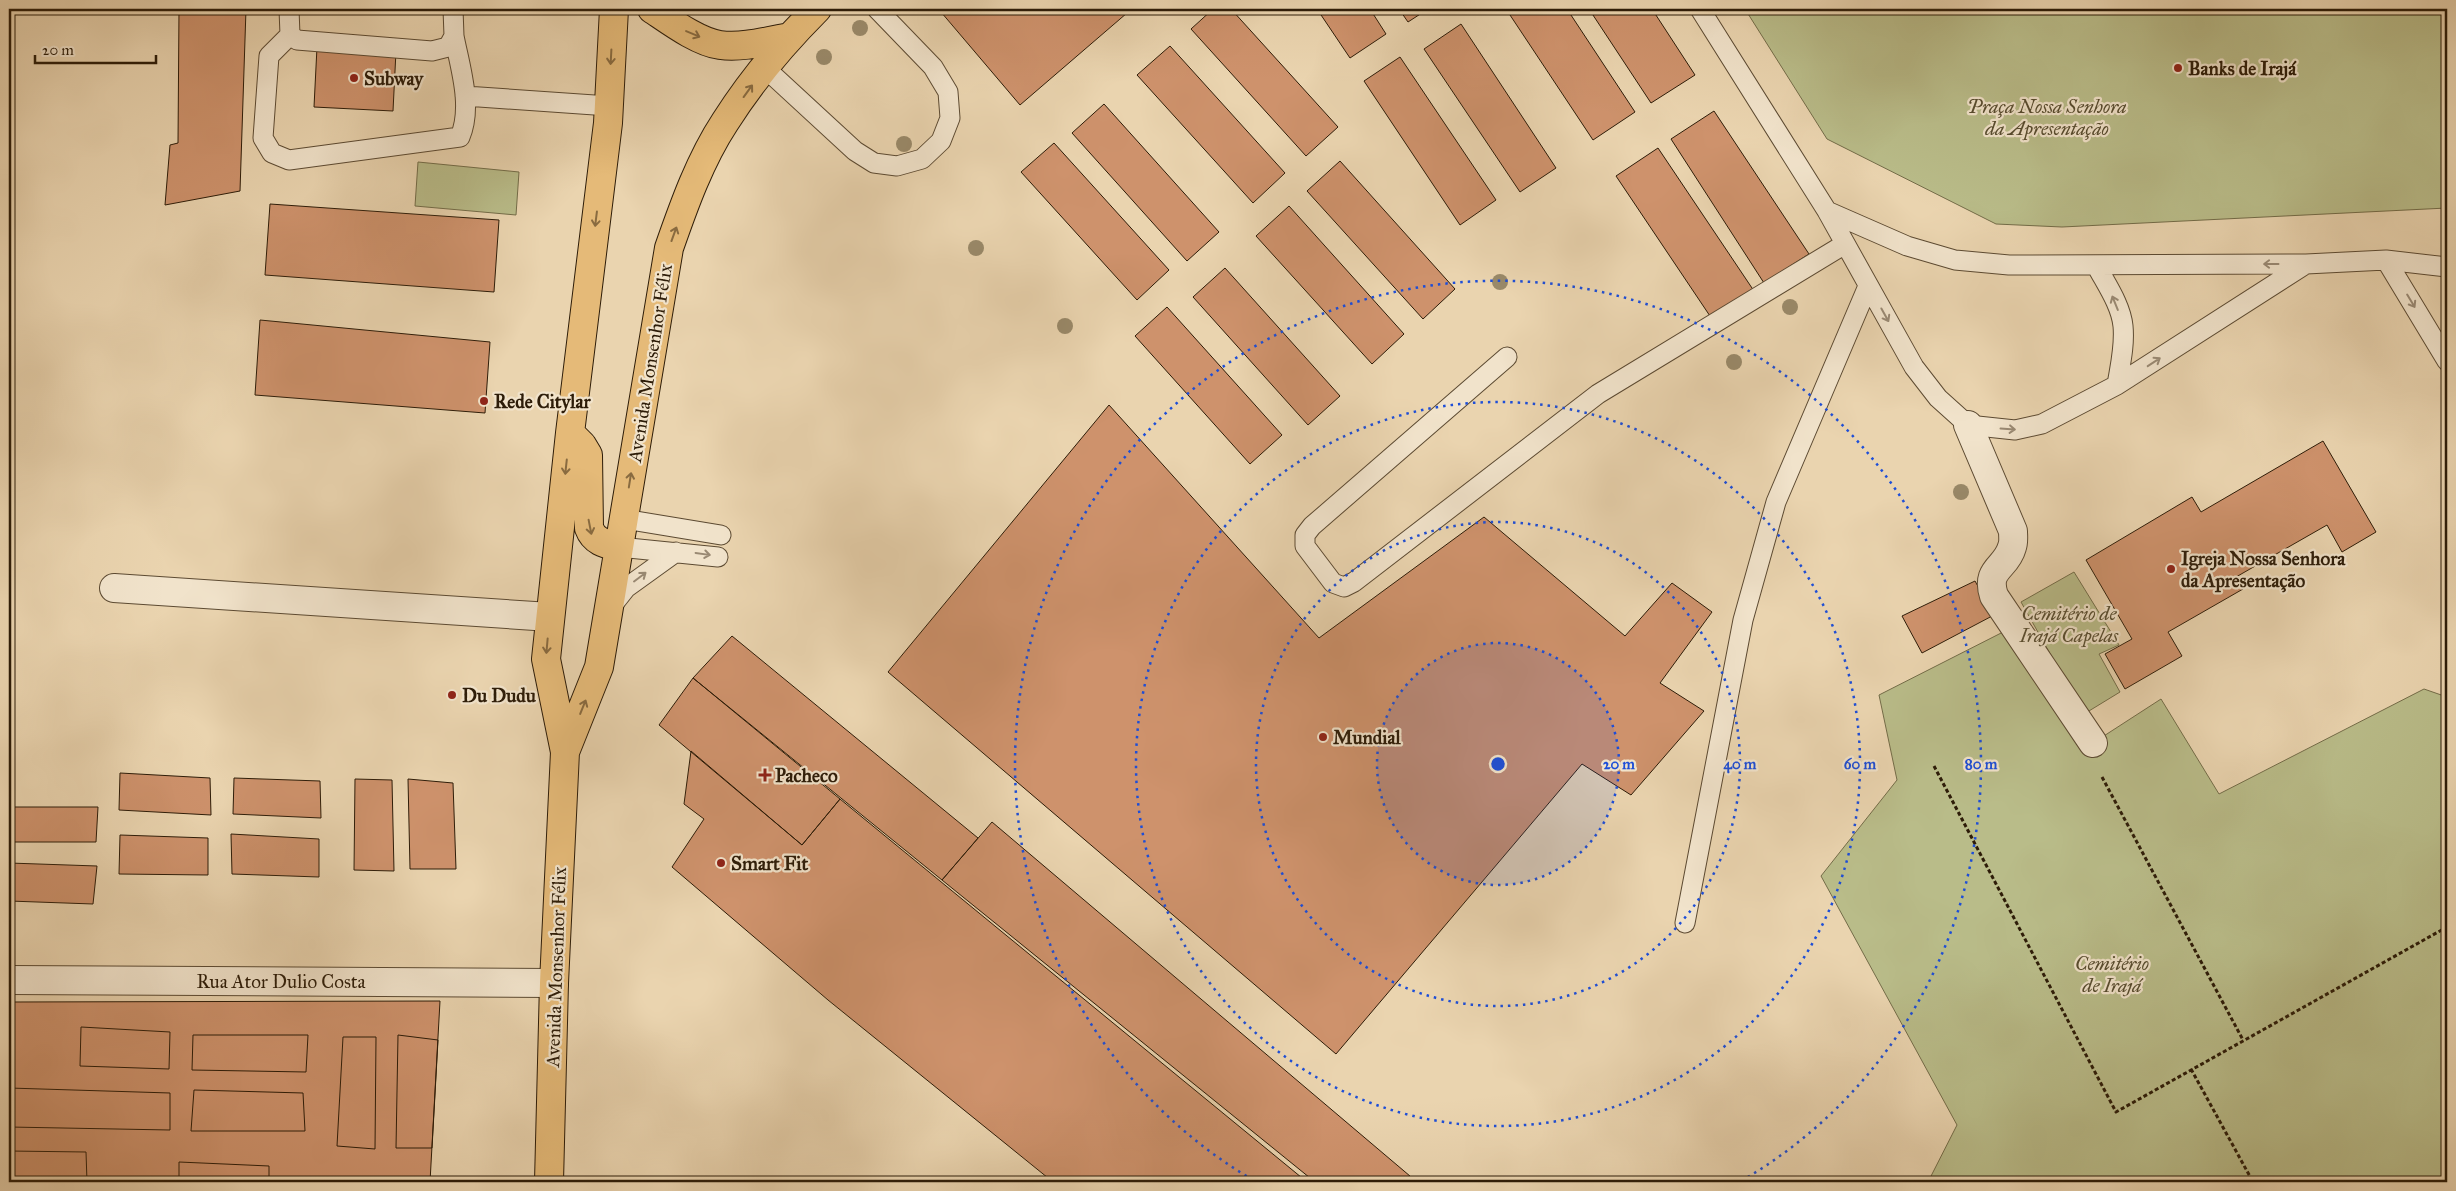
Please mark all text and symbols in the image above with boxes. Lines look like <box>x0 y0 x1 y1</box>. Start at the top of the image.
one-way arrow <box>685 29 700 39</box>
scale bar <box>35 32 156 64</box>
text: 20 m <box>42 41 74 59</box>
one-way arrow <box>607 49 616 65</box>
place label: Banks de Irajá <box>2188 57 2297 81</box>
marker: Banks de Irajá <box>2172 62 2184 74</box>
place label: Subway <box>364 67 424 91</box>
marker: Subway <box>348 72 360 84</box>
one-way arrow <box>743 84 753 98</box>
park label: Praça Nossa Senhora da Apresentação <box>1967 95 2127 141</box>
one-way arrow <box>591 211 601 227</box>
one-way arrow <box>670 227 679 242</box>
one-way arrow <box>2264 259 2280 269</box>
street label: Avenida Monsenhor Félix <box>623 262 677 465</box>
one-way arrow <box>2407 294 2417 308</box>
one-way arrow <box>2110 296 2119 311</box>
one-way arrow <box>1880 307 1890 322</box>
one-way arrow <box>2146 356 2160 366</box>
place label: Rede Citylar <box>494 390 592 414</box>
marker: Rede Citylar <box>478 395 490 407</box>
one-way arrow <box>2000 425 2016 434</box>
one-way arrow <box>561 459 571 475</box>
one-way arrow <box>626 473 636 489</box>
one-way arrow <box>586 519 596 535</box>
place label: Igreja Nossa Senhora da Apresentação <box>2181 547 2346 593</box>
one-way arrow <box>694 550 710 560</box>
marker: Igreja Nossa Senhora da Apresentação <box>2165 563 2177 575</box>
one-way arrow <box>632 572 646 583</box>
park label: Cemitério de Irajá Capelas <box>2019 602 2119 648</box>
one-way arrow <box>543 638 552 654</box>
place label: Du Dudu <box>462 684 537 707</box>
marker: Du Dudu <box>446 689 458 701</box>
one-way arrow <box>578 700 588 715</box>
place label: Mundial <box>1333 726 1402 749</box>
marker: Mundial <box>1317 731 1329 743</box>
centre of rings <box>1489 755 1507 773</box>
text: 20 m <box>1603 755 1635 773</box>
text: 40 m <box>1724 755 1757 774</box>
text: 60 m <box>1844 755 1877 773</box>
text: 80 m <box>1965 755 1998 773</box>
place label: Pacheco <box>775 764 838 787</box>
marker: Pacheco <box>759 769 771 781</box>
place label: Smart Fit <box>731 852 808 875</box>
marker: Smart Fit <box>715 857 727 869</box>
street label: Avenida Monsenhor Félix <box>541 866 571 1069</box>
park label: Cemitério de Irajá <box>2075 952 2149 997</box>
street label: Rua Ator Dulio Costa <box>196 970 367 993</box>

